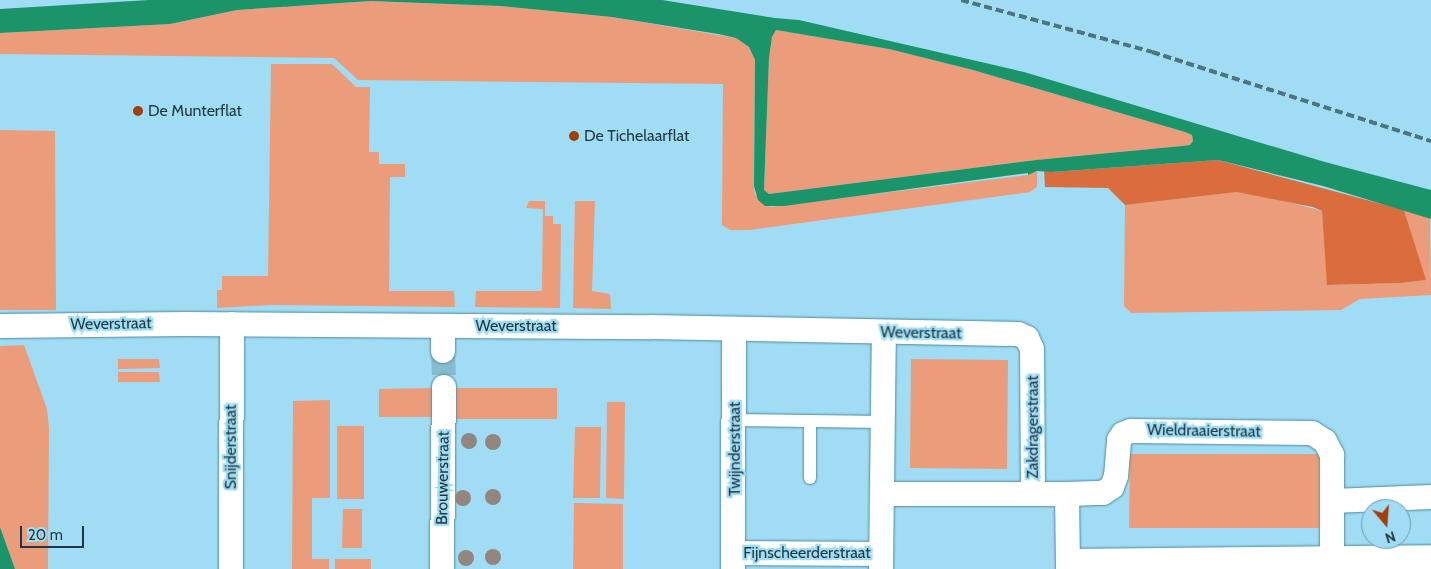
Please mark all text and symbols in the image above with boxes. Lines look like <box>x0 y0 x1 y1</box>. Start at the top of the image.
place label: De Munterflat <box>148 101 242 121</box>
marker: De Munterflat <box>132 105 144 117</box>
place label: De Tichelaarflat <box>584 126 689 146</box>
marker: De Tichelaarflat <box>568 130 580 142</box>
street label: Weverstraat <box>70 314 152 334</box>
street label: Weverstraat <box>475 316 557 336</box>
street label: Weverstraat <box>880 323 962 343</box>
street label: Zakdragerstraat <box>1023 375 1043 479</box>
street label: Twijnderstraat <box>725 402 745 496</box>
street label: Snijderstraat <box>221 405 241 489</box>
street label: Wieldraaierstraat <box>1147 420 1261 442</box>
street label: Brouwerstraat <box>433 431 453 525</box>
north arrow <box>1361 499 1411 549</box>
scale bar <box>22 516 86 548</box>
text: 20 m <box>28 526 63 544</box>
text: N <box>1383 527 1398 547</box>
street label: Fijnscheerderstraat <box>743 543 871 563</box>

